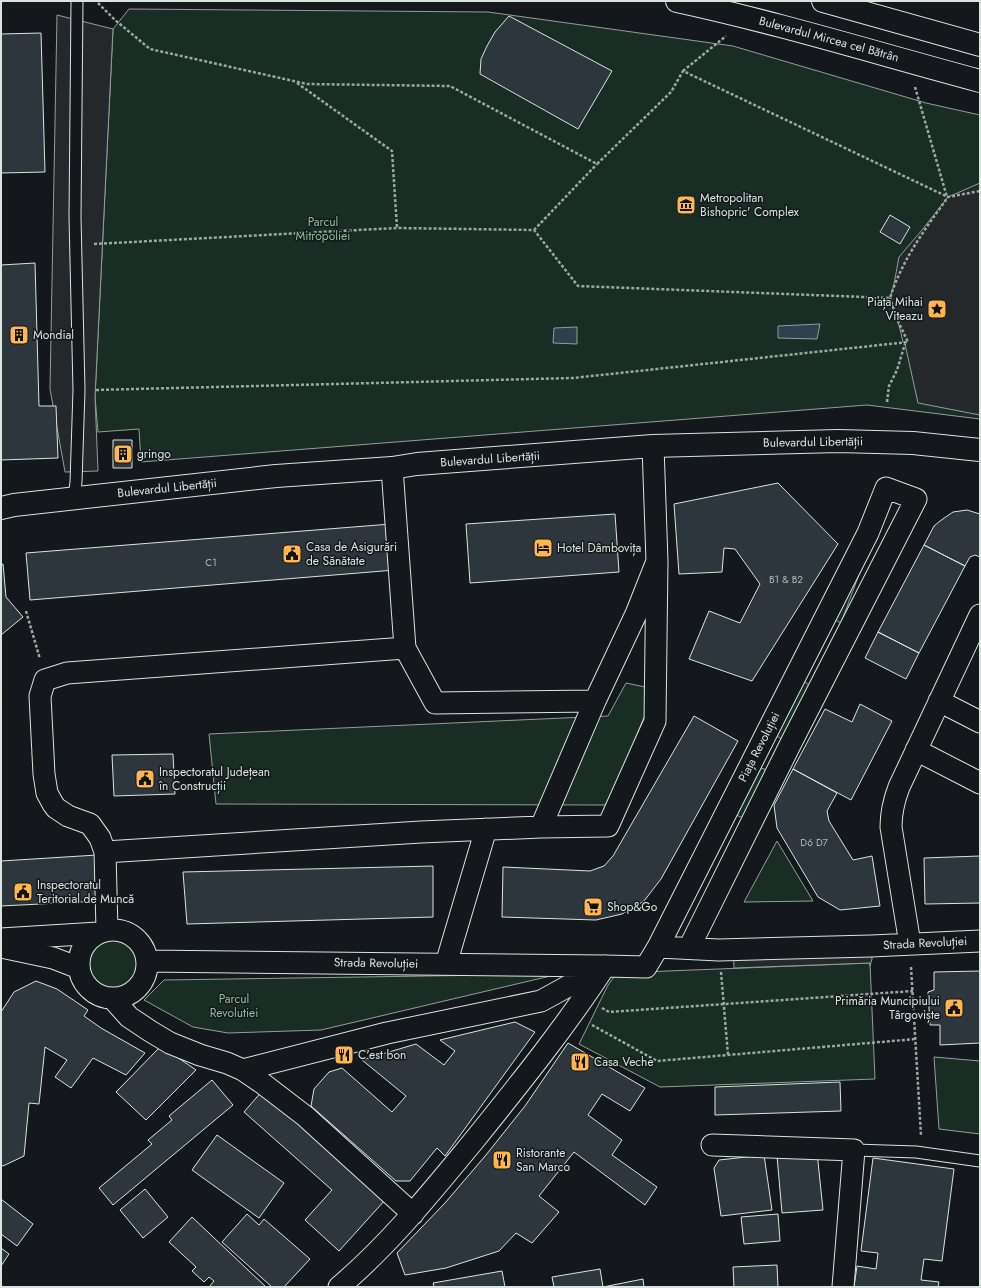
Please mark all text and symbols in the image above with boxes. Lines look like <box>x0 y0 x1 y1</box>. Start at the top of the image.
street label: Bulevardul Mircea cel Bătrân <box>757 12 901 66</box>
place label: Metropolitan Bishopric' Complex <box>700 189 800 221</box>
museum icon: Metropolitan Bishopric' Complex <box>675 194 697 216</box>
park label: Parcul Mitropoliei <box>296 213 350 245</box>
place label: Piața Mihai Viteazu <box>867 293 923 325</box>
place icon: Piața Mihai Viteazu <box>926 298 948 320</box>
building icon: Mondial <box>8 324 30 346</box>
place label: Mondial <box>33 326 74 344</box>
street label: Bulevardul Libertății <box>763 432 863 452</box>
building icon: gringo <box>112 443 134 465</box>
place label: gringo <box>137 445 171 463</box>
street label: Bulevardul Libertății <box>440 447 540 471</box>
street label: Bulevardul Libertății <box>116 474 218 502</box>
hotel icon: Hotel Dâmbovița <box>532 537 554 559</box>
place label: Casa de Asigurări de Sănătate <box>306 538 397 570</box>
place label: Hotel Dâmbovița <box>557 539 641 557</box>
public building icon: Casa de Asigurări de Sănătate <box>281 543 303 565</box>
house number: C1 <box>205 555 217 570</box>
house number: B1 & B2 <box>769 572 803 587</box>
street label: Piața Revoluției <box>734 709 784 785</box>
place label: Inspectoratul Județean în Construcții <box>158 763 270 795</box>
public building icon: Inspectoratul Județean în Construcții <box>134 768 156 790</box>
house number: D6 D7 <box>800 835 828 850</box>
place label: Inspectoratul Teritorial de Muncă <box>37 876 134 908</box>
public building icon: Inspectoratul Teritorial de Muncă <box>12 881 34 903</box>
supermarket icon: Shop&Go <box>582 896 604 918</box>
place label: Shop&Go <box>607 898 658 916</box>
street label: Strada Revoluției <box>882 932 968 954</box>
street label: Strada Revoluției <box>334 953 418 973</box>
park label: Parcul Revolutiei <box>210 990 258 1022</box>
place label: Primăria Muncipiului Târgoviște <box>835 992 940 1024</box>
public building icon: Primăria Muncipiului Târgoviște <box>943 997 965 1019</box>
restaurant icon: C'est bon <box>333 1044 355 1066</box>
place label: C'est bon <box>358 1046 406 1064</box>
restaurant icon: Casa Veche <box>569 1051 591 1073</box>
place label: Casa Veche <box>594 1053 654 1071</box>
place label: Ristorante San Marco <box>516 1144 570 1176</box>
restaurant icon: Ristorante San Marco <box>491 1149 513 1171</box>

